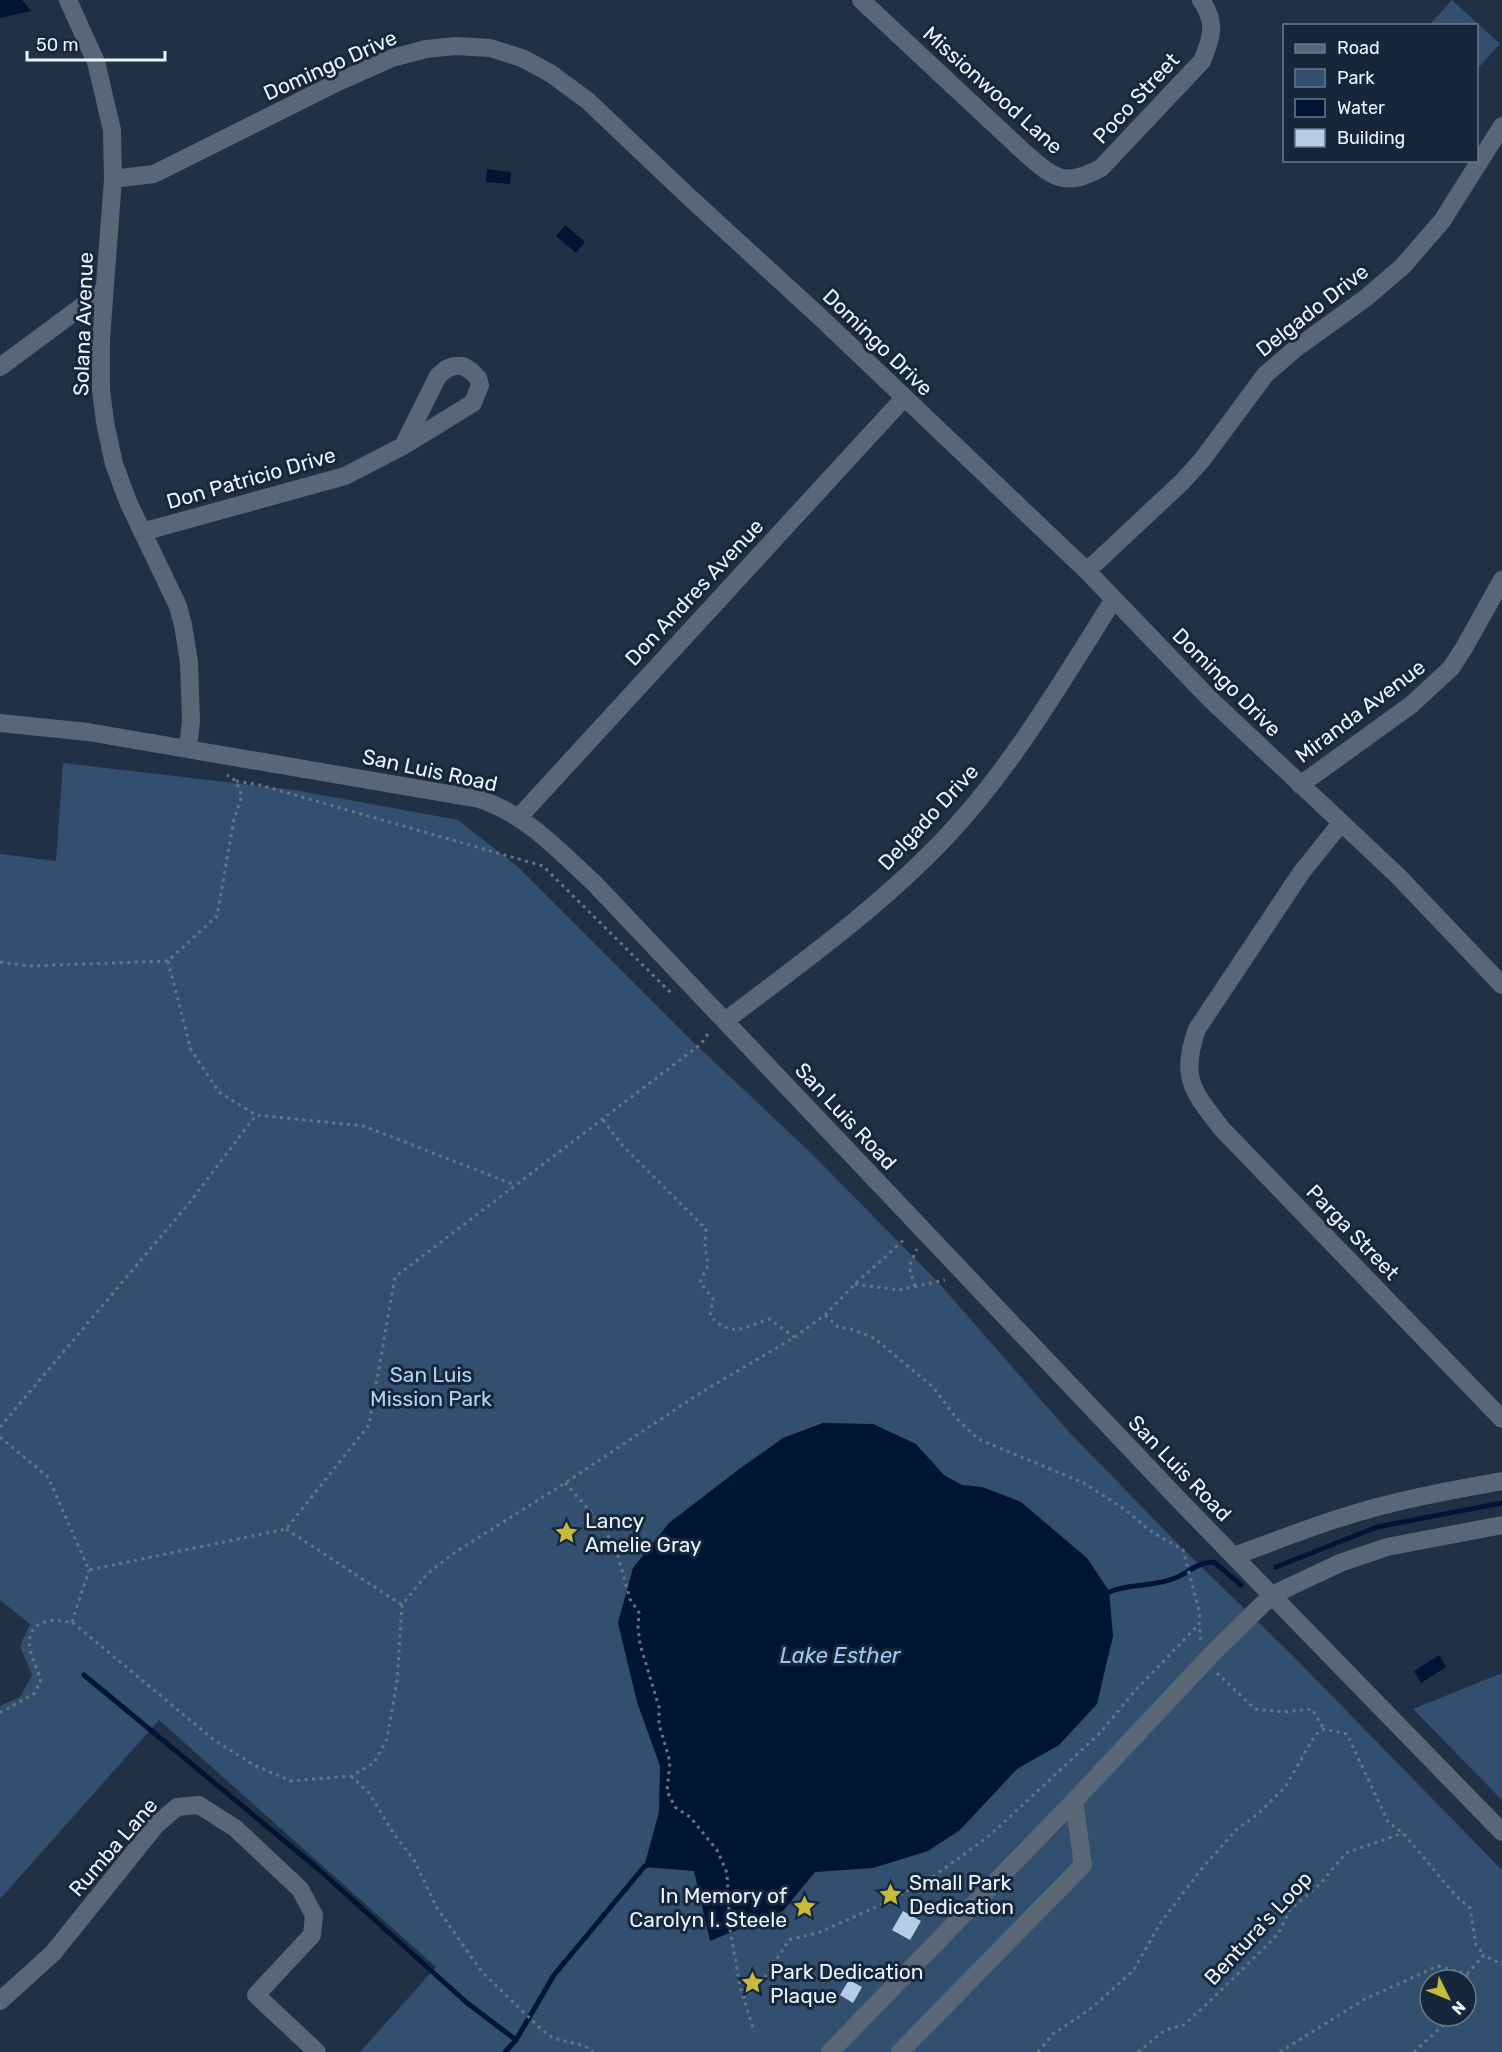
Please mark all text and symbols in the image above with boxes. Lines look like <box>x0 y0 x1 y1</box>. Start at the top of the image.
street label: Missionwood Lane <box>918 21 1068 159</box>
scale bar <box>27 24 165 62</box>
street label: Domingo Drive <box>259 24 401 106</box>
legend <box>1283 24 1478 162</box>
text: 50 m <box>36 34 79 56</box>
text: Road <box>1337 37 1380 59</box>
street label: Poco Street <box>1088 47 1184 149</box>
text: Park <box>1337 67 1375 89</box>
text: Water <box>1337 97 1385 119</box>
text: Building <box>1337 127 1405 149</box>
street label: Solana Avenue <box>68 251 98 397</box>
street label: Delgado Drive <box>1251 258 1373 362</box>
street label: Domingo Drive <box>818 283 938 401</box>
street label: Don Patricio Drive <box>164 442 338 514</box>
street label: Don Andres Avenue <box>620 513 768 671</box>
street label: Domingo Drive <box>1168 623 1286 741</box>
street label: Miranda Avenue <box>1290 654 1430 768</box>
street label: San Luis Road <box>360 743 500 797</box>
street label: Delgado Drive <box>873 759 983 875</box>
street label: San Luis Road <box>790 1057 902 1175</box>
street label: Parga Street <box>1301 1179 1405 1285</box>
park label: San Luis Mission Park <box>370 1362 492 1411</box>
street label: San Luis Road <box>1123 1410 1237 1526</box>
place label: Lancy Amelie Gray <box>585 1508 702 1557</box>
place icon: Lancy Amelie Gray <box>554 1519 580 1545</box>
water label: Lake Esther <box>780 1642 902 1669</box>
street label: Rumba Lane <box>63 1793 163 1901</box>
street label: Bentura's Loop <box>1199 1866 1317 1990</box>
place label: Small Park Dedication <box>909 1870 1014 1919</box>
place icon: Small Park Dedication <box>878 1881 904 1907</box>
place label: In Memory of Carolyn I. Steele <box>629 1883 787 1932</box>
place icon: In Memory of Carolyn I. Steele <box>792 1894 818 1920</box>
place label: Park Dedication Plaque <box>770 1959 924 2008</box>
north arrow <box>1418 1968 1478 2028</box>
place icon: Park Dedication Plaque <box>739 1970 765 1996</box>
text: N <box>1448 1997 1469 2019</box>

